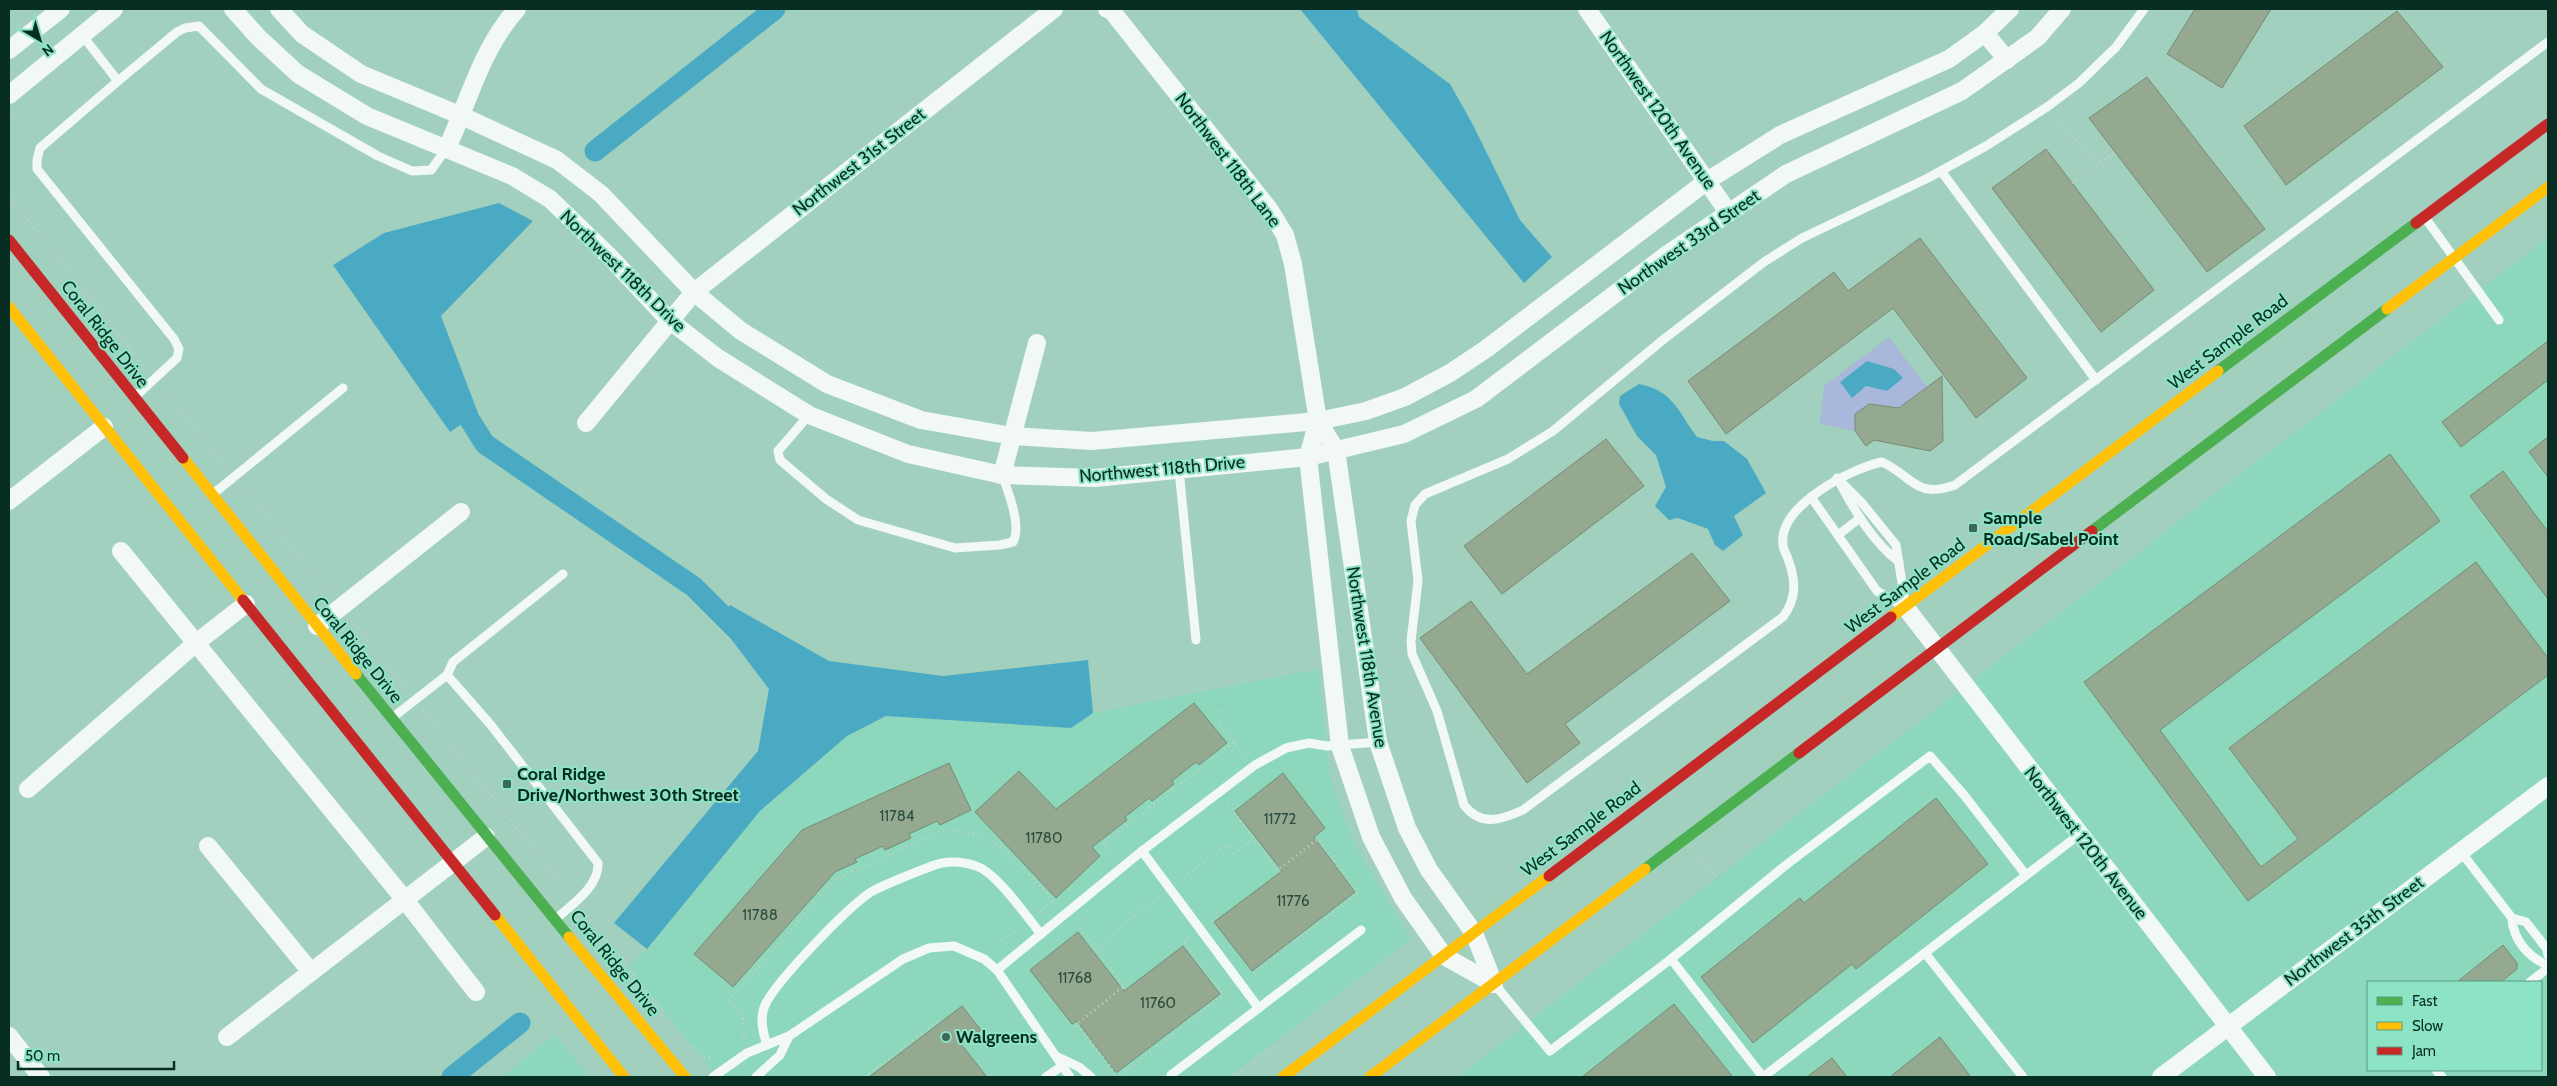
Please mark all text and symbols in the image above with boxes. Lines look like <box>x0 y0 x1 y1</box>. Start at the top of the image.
north arrow <box>15 15 65 65</box>
street label: Northwest 120th Avenue <box>1595 27 1721 193</box>
text: N <box>39 40 57 60</box>
street label: Northwest 118th Lane <box>1170 88 1286 232</box>
street label: Northwest 31st Street <box>788 103 930 221</box>
street label: Northwest 33rd Street <box>1614 185 1764 299</box>
street label: Northwest 118th Drive <box>556 205 690 337</box>
street label: Coral Ridge Drive <box>56 276 154 392</box>
street label: West Sample Road <box>2164 290 2292 394</box>
street label: Northwest 118th Drive <box>1078 451 1246 487</box>
place label: Sample Road/Sabel Point <box>1983 507 2119 550</box>
marker: Sample Road/Sabel Point <box>1967 522 1979 534</box>
street label: West Sample Road <box>1841 534 1969 638</box>
street label: Northwest 118th Avenue <box>1342 565 1392 749</box>
street label: Coral Ridge Drive <box>308 592 408 708</box>
street label: Northwest 120th Avenue <box>2019 762 2153 924</box>
place label: Coral Ridge Drive/Northwest 30th Street <box>517 763 739 806</box>
street label: West Sample Road <box>1517 777 1645 881</box>
marker: Coral Ridge Drive/Northwest 30th Street <box>501 778 513 790</box>
house number: 11784 <box>879 807 915 825</box>
house number: 11772 <box>1264 810 1297 828</box>
house number: 11780 <box>1026 829 1062 847</box>
street label: Northwest 35th Street <box>2280 871 2428 991</box>
house number: 11776 <box>1276 892 1310 910</box>
street label: Coral Ridge Drive <box>565 905 665 1021</box>
house number: 11788 <box>742 906 778 924</box>
house number: 11768 <box>1058 969 1092 987</box>
legend <box>2367 981 2542 1071</box>
text: Fast <box>2412 992 2437 1010</box>
house number: 11760 <box>1140 994 1176 1012</box>
text: Slow <box>2412 1017 2443 1035</box>
place label: Walgreens <box>956 1026 1038 1048</box>
marker: Walgreens <box>940 1031 952 1043</box>
scale bar <box>18 1038 174 1070</box>
text: Jam <box>2411 1042 2436 1060</box>
text: 50 m <box>25 1047 60 1065</box>

